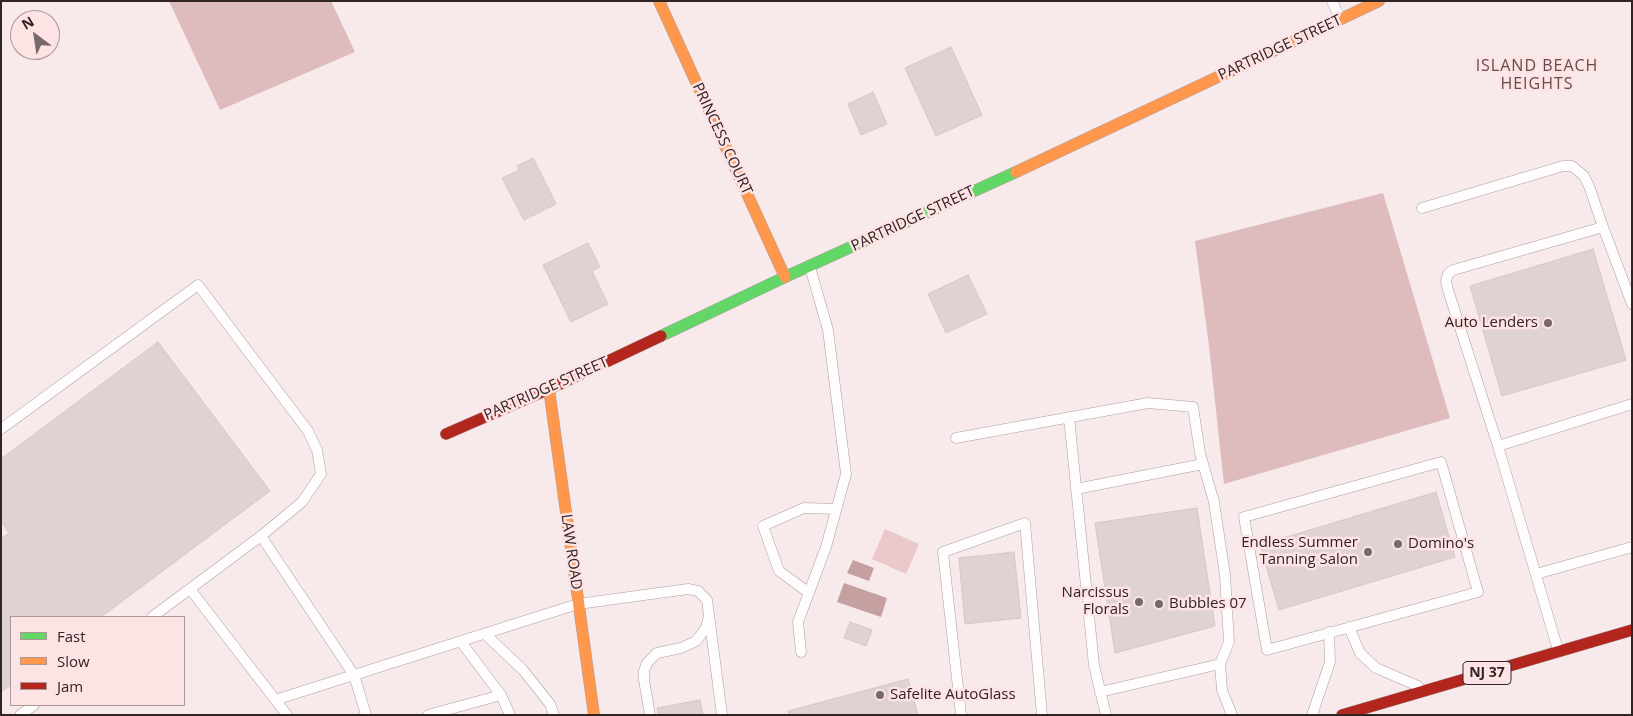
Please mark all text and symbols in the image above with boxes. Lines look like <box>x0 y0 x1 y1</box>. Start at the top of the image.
north arrow <box>10 10 60 60</box>
text: N <box>18 11 37 34</box>
street label: PARTRIDGE STREET <box>1215 11 1345 85</box>
district label: ISLAND BEACH HEIGHTS <box>1474 56 1600 94</box>
street label: PRINCESS COURT <box>688 80 756 198</box>
street label: PARTRIDGE STREET <box>848 182 978 256</box>
place label: Auto Lenders <box>1445 314 1538 332</box>
marker: Auto Lenders <box>1542 317 1554 329</box>
street label: PARTRIDGE STREET <box>481 353 611 425</box>
street label: LAW ROAD <box>557 513 585 591</box>
place label: Endless Summer Tanning Salon <box>1241 534 1358 569</box>
place label: Domino's <box>1408 535 1474 553</box>
marker: Domino's <box>1392 538 1404 550</box>
marker: Endless Summer Tanning Salon <box>1362 546 1374 558</box>
place label: Narcissus Florals <box>1062 584 1129 619</box>
place label: Bubbles 07 <box>1169 595 1247 613</box>
marker: Narcissus Florals <box>1133 596 1145 608</box>
marker: Bubbles 07 <box>1153 598 1165 610</box>
legend <box>10 616 185 706</box>
text: Fast <box>57 626 86 646</box>
text: Slow <box>57 651 90 671</box>
road number: NJ 37 <box>1463 661 1511 684</box>
text: Jam <box>57 676 83 696</box>
place label: Safelite AutoGlass <box>890 686 1016 704</box>
marker: Safelite AutoGlass <box>874 689 886 701</box>

